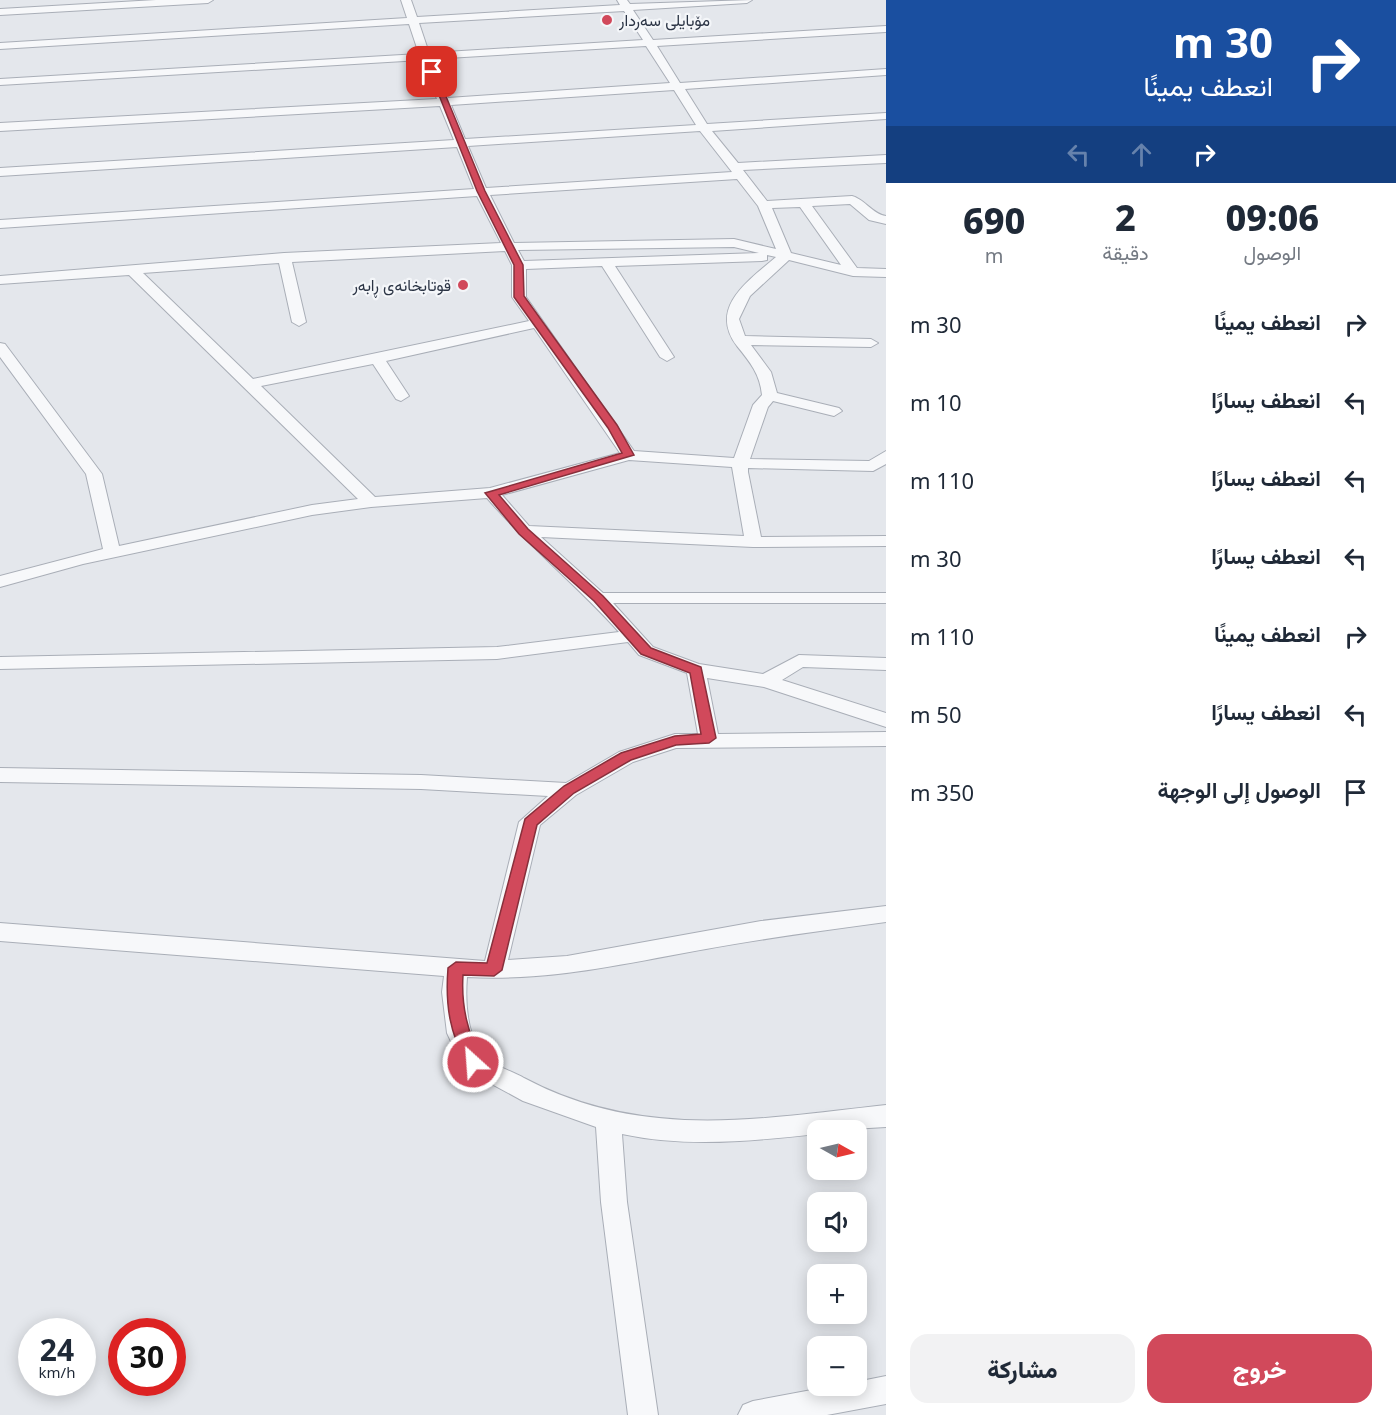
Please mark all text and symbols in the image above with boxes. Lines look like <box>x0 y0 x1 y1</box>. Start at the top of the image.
place label: مۆبایلی سەردار <box>618 9 710 31</box>
marker: مۆبایلی سەردار <box>600 13 614 27</box>
text: 30 m <box>1173 13 1273 70</box>
icon: right <box>1294 24 1372 102</box>
pin <box>406 46 457 97</box>
icon: arrive <box>415 55 448 88</box>
text: انعطف يمينًا <box>1143 67 1273 104</box>
icon: left <box>1062 138 1095 171</box>
icon: ahead <box>1125 138 1158 171</box>
icon: right <box>1188 138 1221 171</box>
text: 2 <box>1115 193 1136 242</box>
text: 09:06 <box>1226 193 1319 242</box>
text: 690 <box>963 196 1025 245</box>
text: دقيقة <box>1102 239 1149 266</box>
text: الوصول <box>1243 239 1301 266</box>
text: m <box>985 242 1004 269</box>
place label: قوتابخانەی ڕابەر <box>351 274 451 298</box>
marker: قوتابخانەی ڕابەر <box>456 278 470 292</box>
text: انعطف يمينًا <box>1214 306 1321 336</box>
icon: right <box>1339 308 1372 341</box>
text: 30 m <box>910 309 961 339</box>
text: انعطف يسارًا <box>1211 384 1321 414</box>
icon: left <box>1339 386 1372 419</box>
text: 10 m <box>910 387 961 417</box>
text: انعطف يسارًا <box>1211 462 1321 492</box>
icon: left <box>1339 464 1372 497</box>
text: 110 m <box>910 465 974 495</box>
text: انعطف يسارًا <box>1211 540 1321 570</box>
icon: left <box>1339 542 1372 575</box>
text: 30 m <box>910 543 961 573</box>
text: انعطف يمينًا <box>1214 618 1321 648</box>
icon: right <box>1339 620 1372 653</box>
text: 110 m <box>910 621 974 651</box>
text: انعطف يسارًا <box>1211 696 1321 726</box>
icon: left <box>1339 698 1372 731</box>
text: 50 m <box>910 699 961 729</box>
text: الوصول إلى الوجهة <box>1157 774 1321 804</box>
icon: arrive <box>1339 776 1372 809</box>
text: 350 m <box>910 777 974 807</box>
position arrow <box>441 1030 505 1094</box>
north arrow <box>807 1120 867 1180</box>
map controls <box>807 1120 867 1396</box>
button: sound <box>807 1192 867 1252</box>
button: + <box>807 1264 867 1324</box>
speed limit sign: 30 <box>108 1318 186 1396</box>
text: 24 <box>40 1329 74 1370</box>
button: مشاركة <box>910 1334 1135 1403</box>
button: خروج <box>1147 1334 1372 1403</box>
button: − <box>807 1336 867 1396</box>
text: km/h <box>39 1362 75 1382</box>

